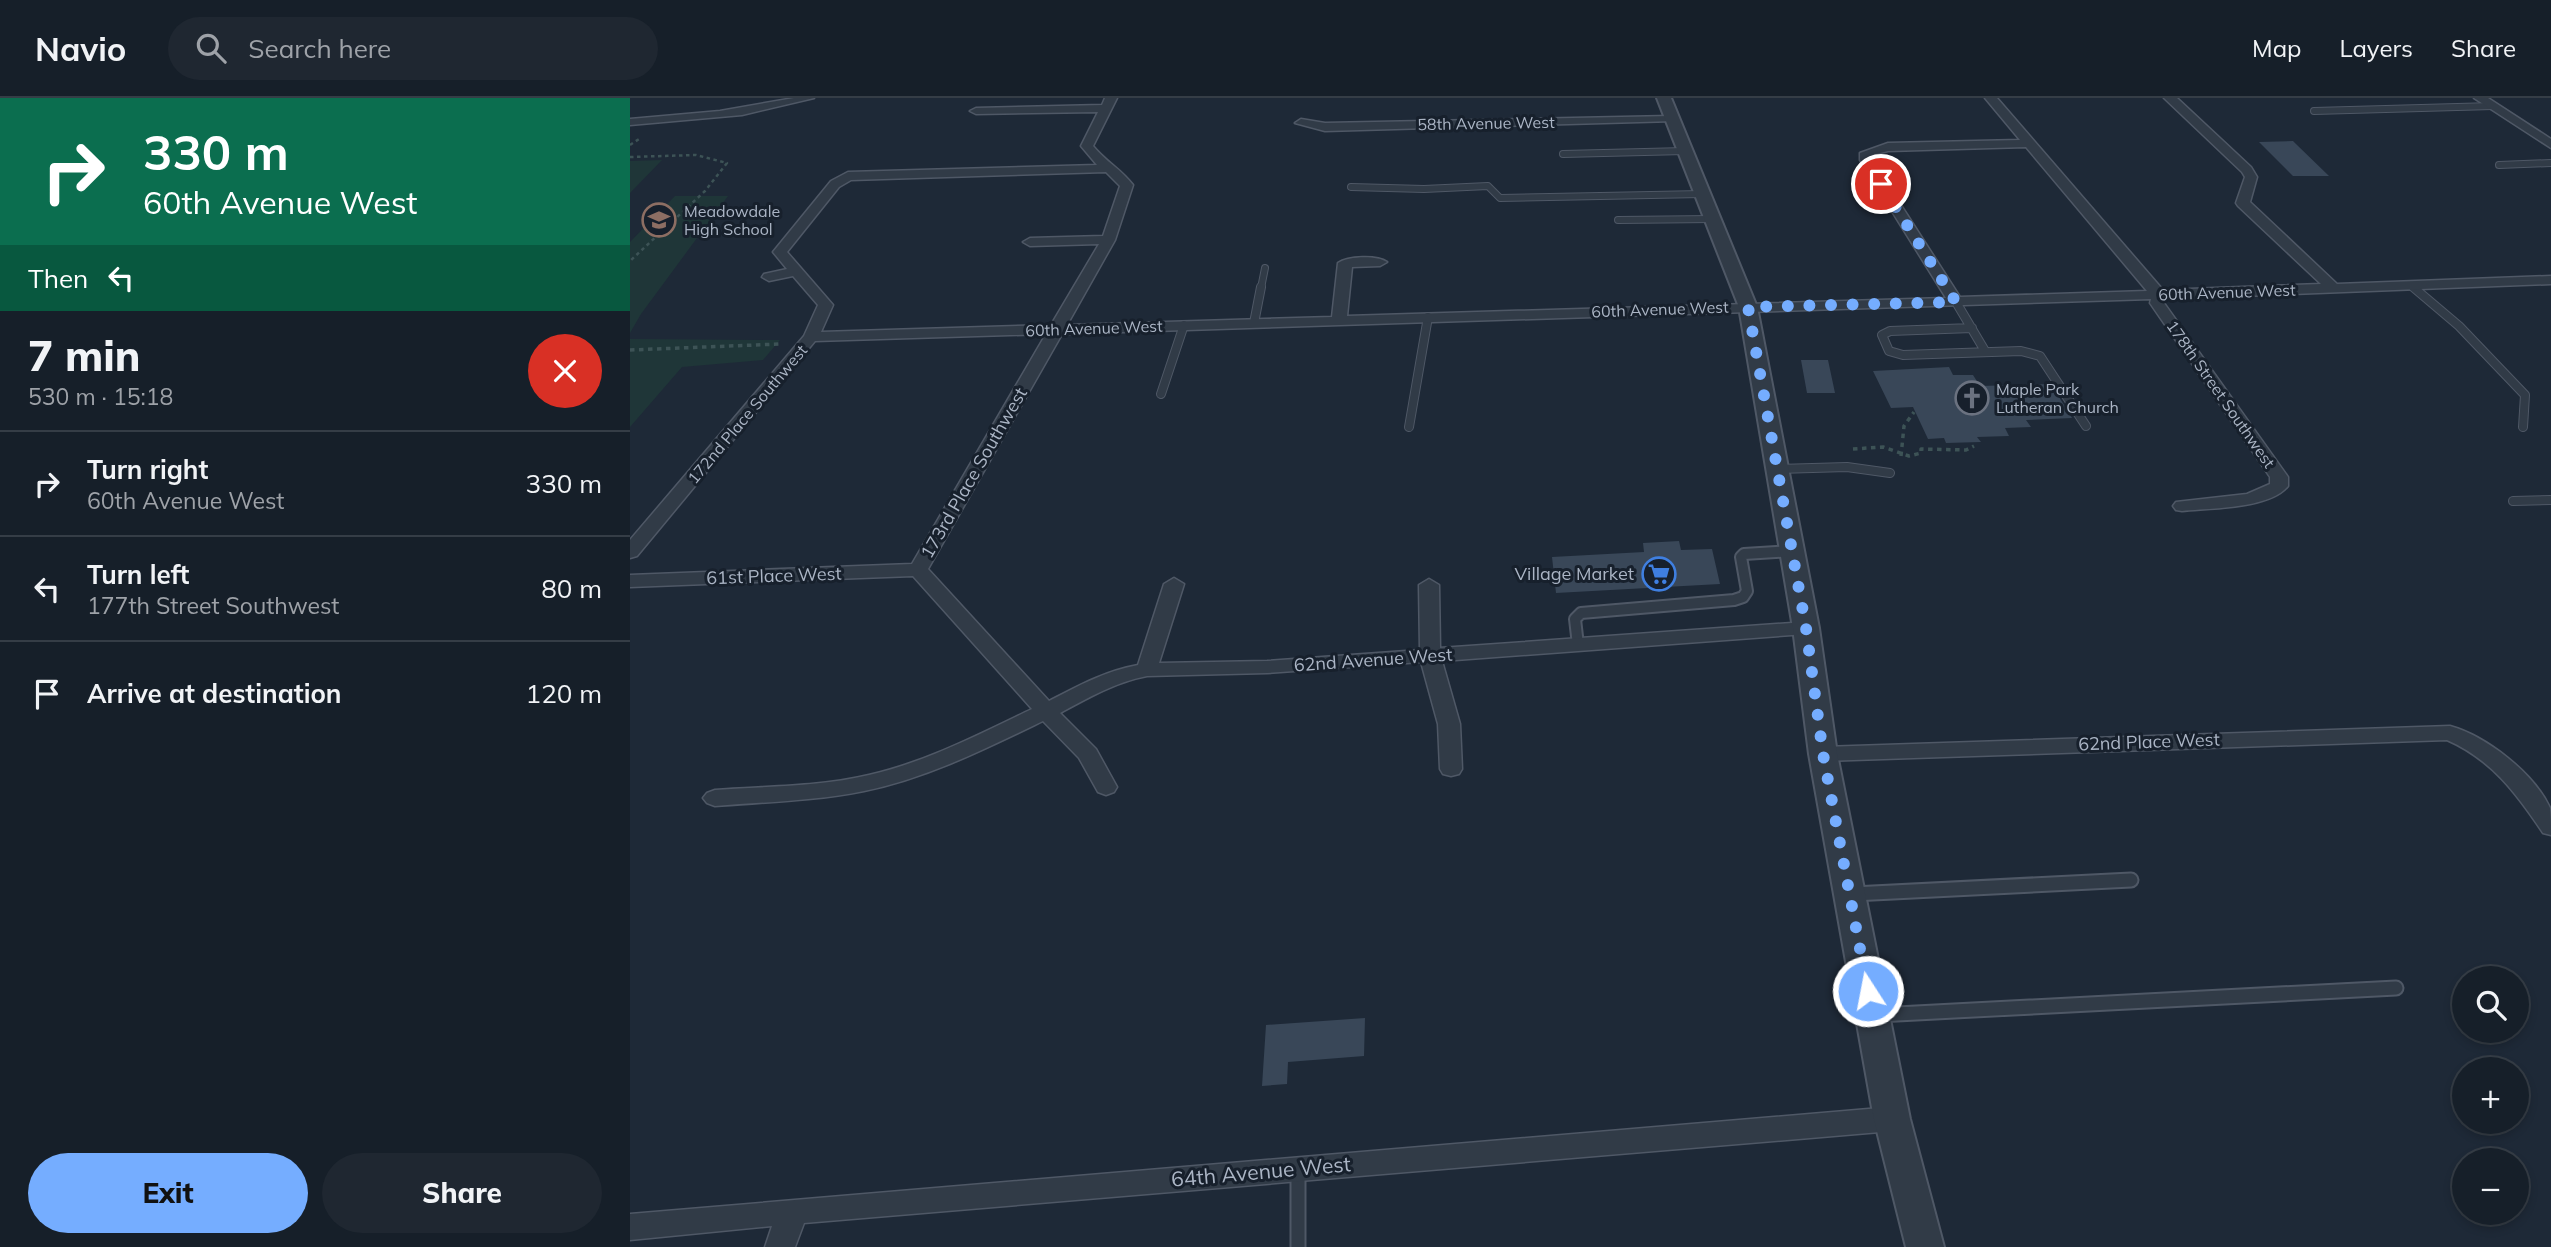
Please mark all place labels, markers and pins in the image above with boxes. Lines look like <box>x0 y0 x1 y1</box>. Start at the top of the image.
pin <box>1851 154 1911 214</box>
school or university icon: Meadowdale High School <box>640 201 678 239</box>
place label: Meadowdale High School <box>684 201 780 239</box>
church icon: Maple Park Lutheran Church <box>1953 379 1991 417</box>
place label: Maple Park Lutheran Church <box>1996 379 2119 417</box>
supermarket icon: Village Market <box>1640 555 1678 593</box>
place label: Village Market <box>1515 562 1634 585</box>

